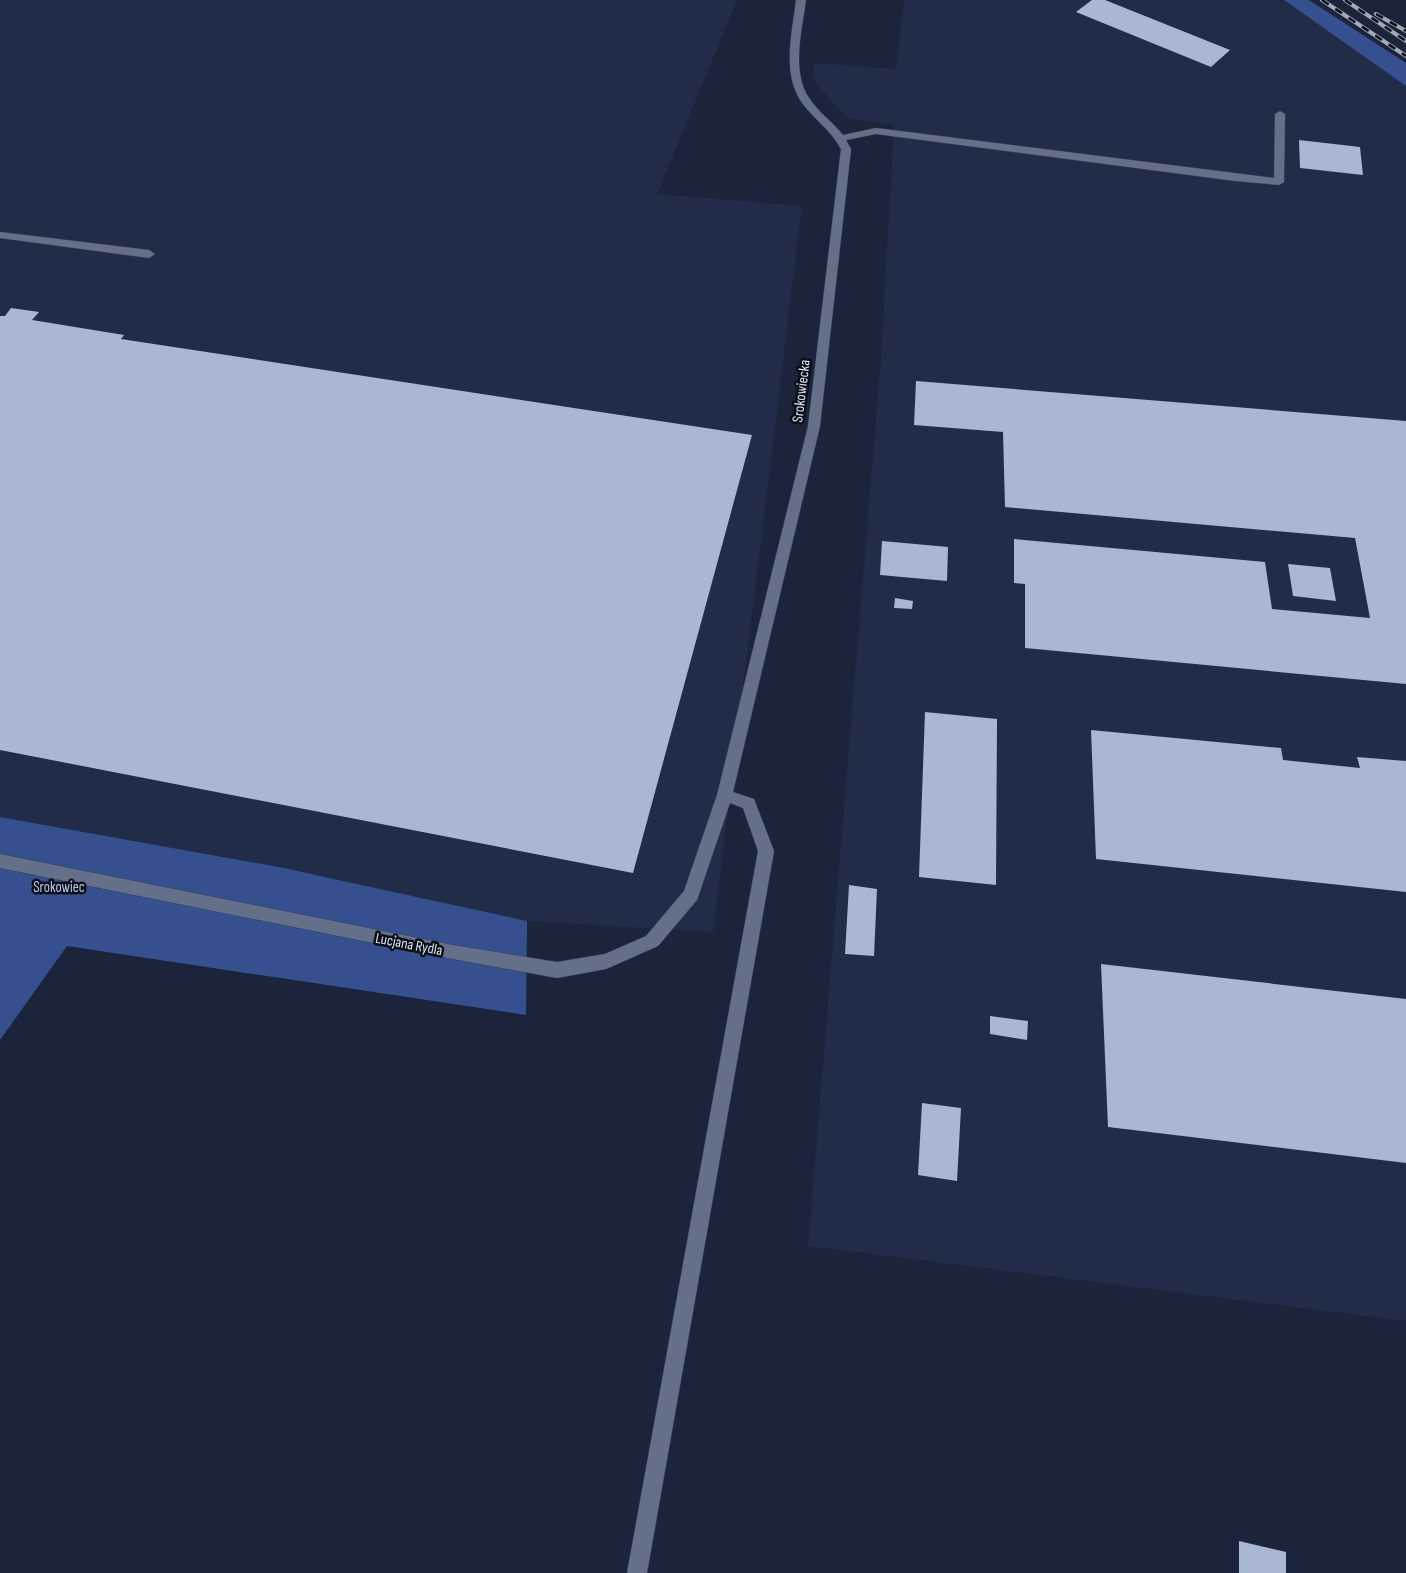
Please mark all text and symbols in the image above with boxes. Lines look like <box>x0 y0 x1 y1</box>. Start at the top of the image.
street label: Srokowiecka <box>788 358 815 424</box>
park label: Srokowiec <box>33 878 85 897</box>
street label: Lucjana Rydla <box>374 929 444 960</box>

